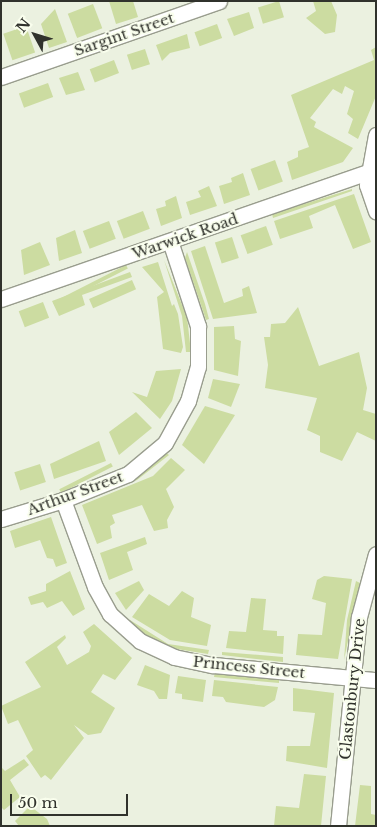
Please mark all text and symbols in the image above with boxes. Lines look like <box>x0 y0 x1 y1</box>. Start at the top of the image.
street label: Sargint Street <box>72 8 176 60</box>
north arrow <box>10 10 60 60</box>
text: N <box>12 15 34 36</box>
street label: Warwick Road <box>130 209 240 263</box>
street label: Arthur Street <box>24 467 126 519</box>
street label: Glastonbury Drive <box>336 617 368 761</box>
street label: Princess Street <box>192 652 306 682</box>
scale bar <box>12 784 130 816</box>
text: 50 m <box>18 793 58 812</box>

